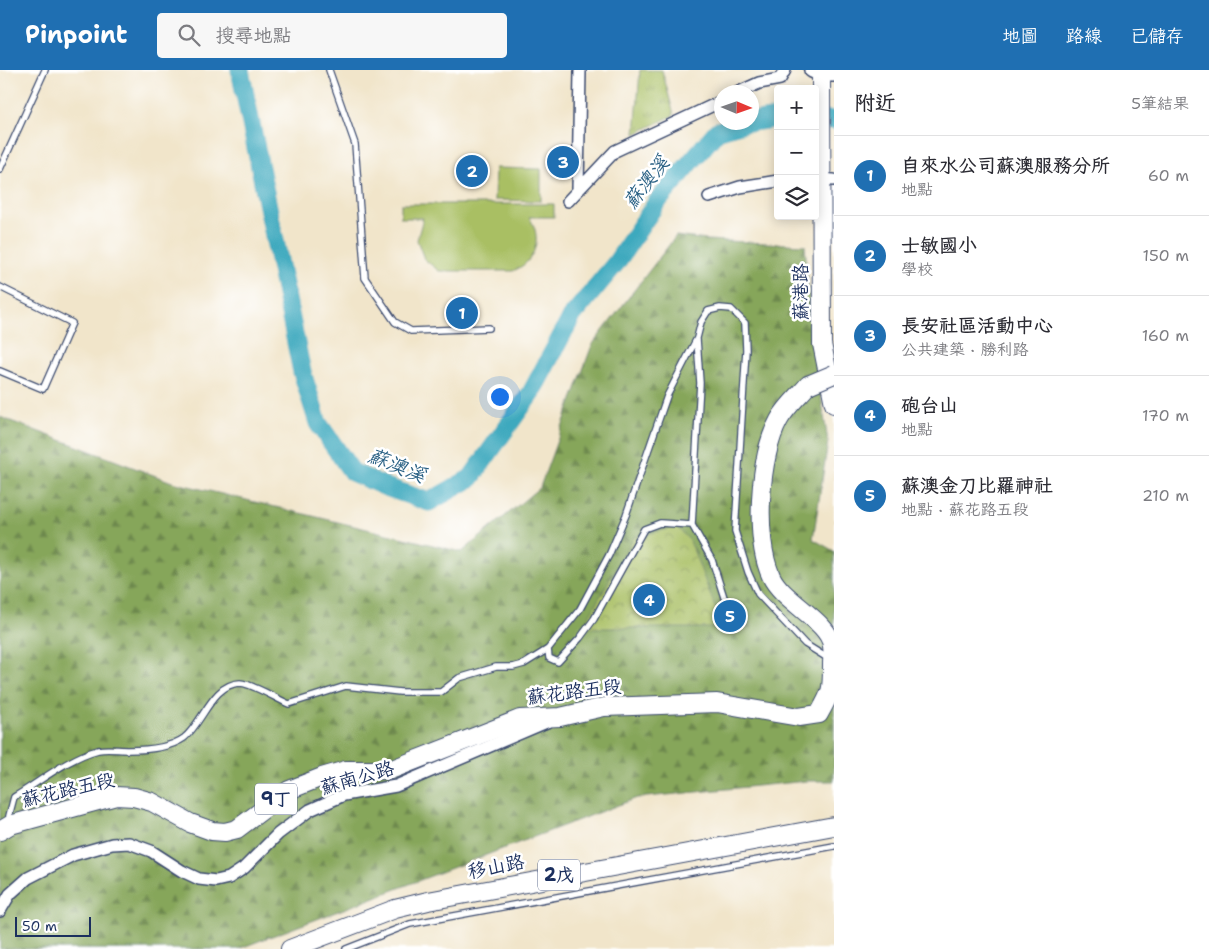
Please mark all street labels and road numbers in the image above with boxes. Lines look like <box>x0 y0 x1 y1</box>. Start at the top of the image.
street label: 蘇港路 <box>788 263 813 321</box>
street label: 蘇花路五段 <box>525 673 623 710</box>
street label: 蘇南公路 <box>317 755 397 800</box>
street label: 蘇花路五段 <box>19 767 117 812</box>
road number: 9丁 <box>255 784 297 814</box>
street label: 移山路 <box>466 849 526 884</box>
road number: 2戊 <box>538 860 580 890</box>

